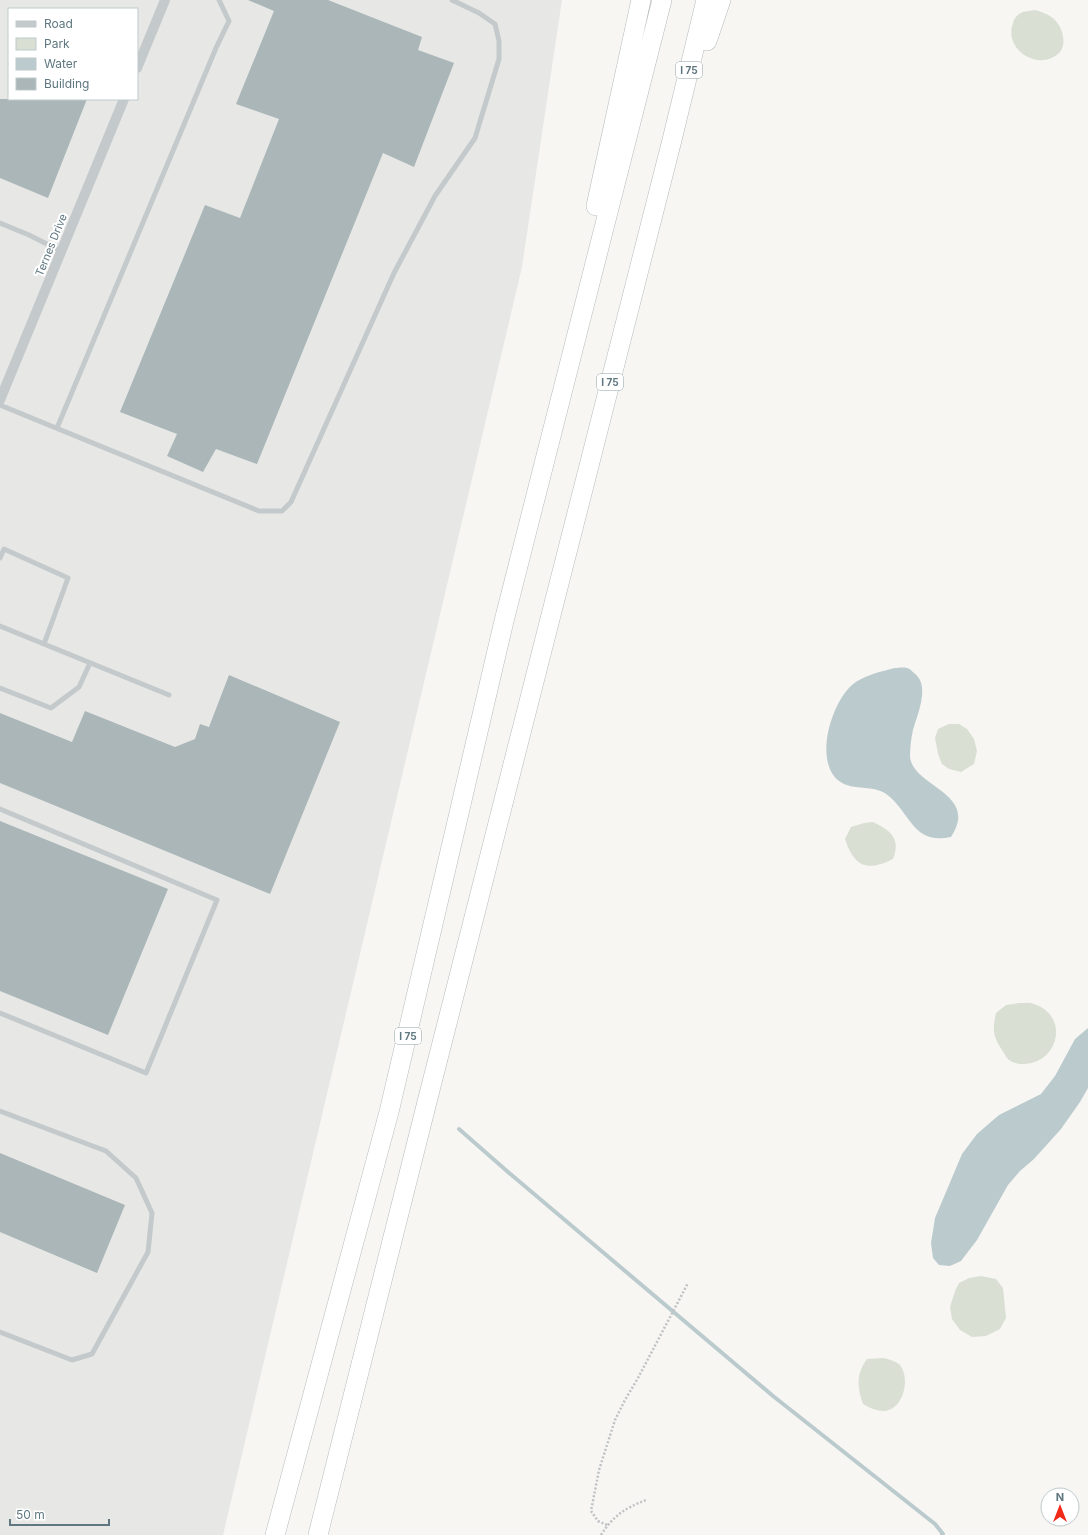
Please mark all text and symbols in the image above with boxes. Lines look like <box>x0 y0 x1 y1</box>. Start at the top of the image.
legend <box>8 8 138 100</box>
text: Road <box>44 16 73 31</box>
text: Park <box>44 36 70 51</box>
text: Water <box>44 56 78 71</box>
road number: I 75 <box>676 62 702 78</box>
text: Building <box>44 76 89 91</box>
street label: Ternes Drive <box>32 212 70 278</box>
road number: I 75 <box>597 374 623 390</box>
road number: I 75 <box>395 1028 421 1044</box>
north arrow <box>1040 1487 1080 1527</box>
text: N <box>1056 1490 1064 1504</box>
scale bar <box>10 1501 109 1527</box>
text: 50 m <box>16 1507 45 1522</box>

